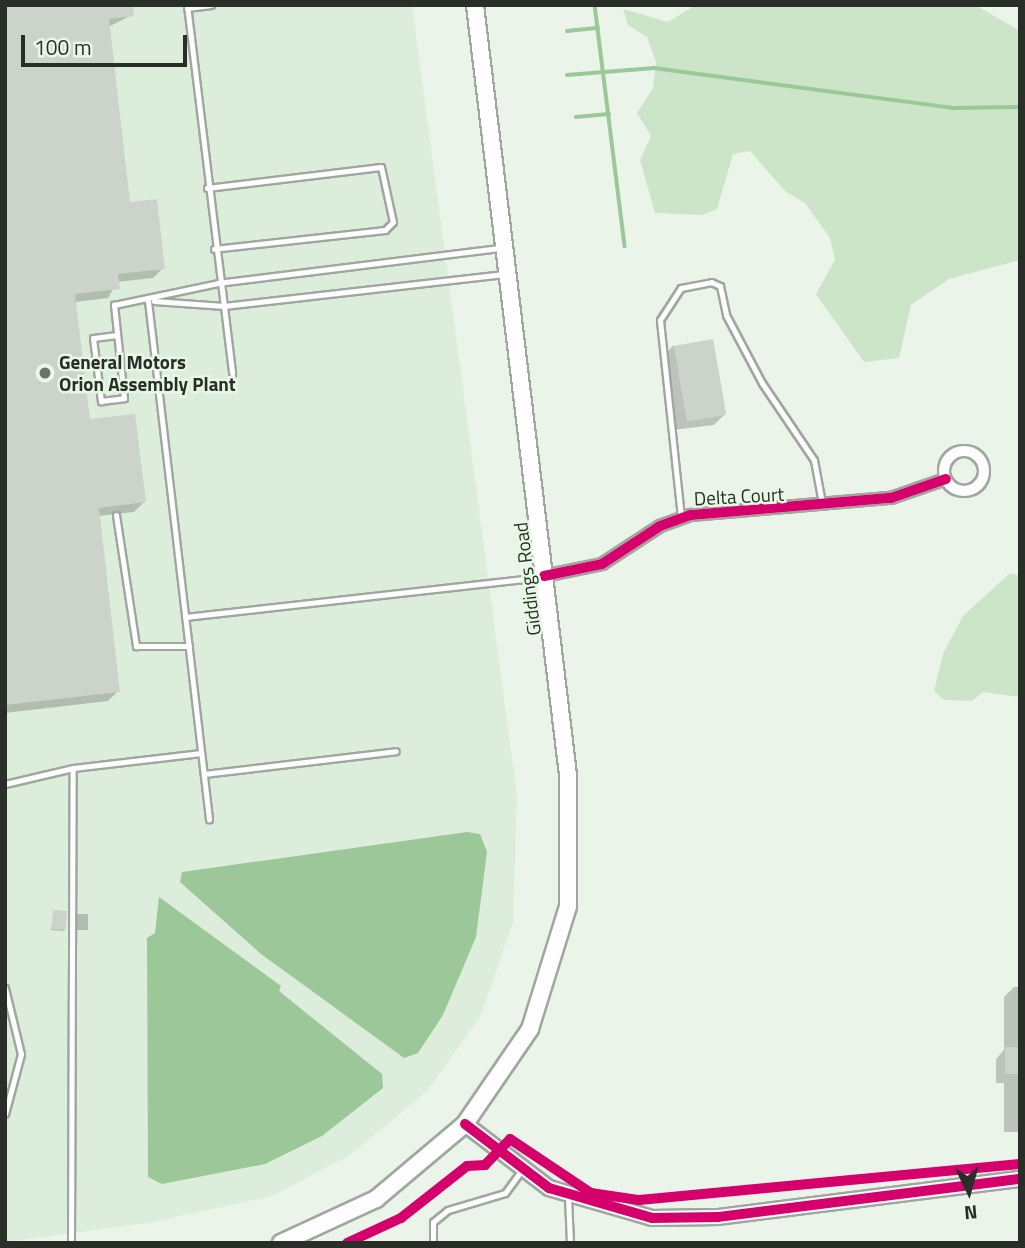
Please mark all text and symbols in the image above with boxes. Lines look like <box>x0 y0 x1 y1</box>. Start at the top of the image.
scale bar <box>24 21 191 65</box>
text: 100 m <box>34 31 91 63</box>
place label: General Motors Orion Assembly Plant <box>59 351 236 395</box>
marker: General Motors Orion Assembly Plant <box>37 365 53 381</box>
street label: Delta Court <box>693 482 785 510</box>
street label: Giddings Road <box>509 521 545 637</box>
north arrow <box>934 1157 1004 1227</box>
text: N <box>963 1198 979 1228</box>

